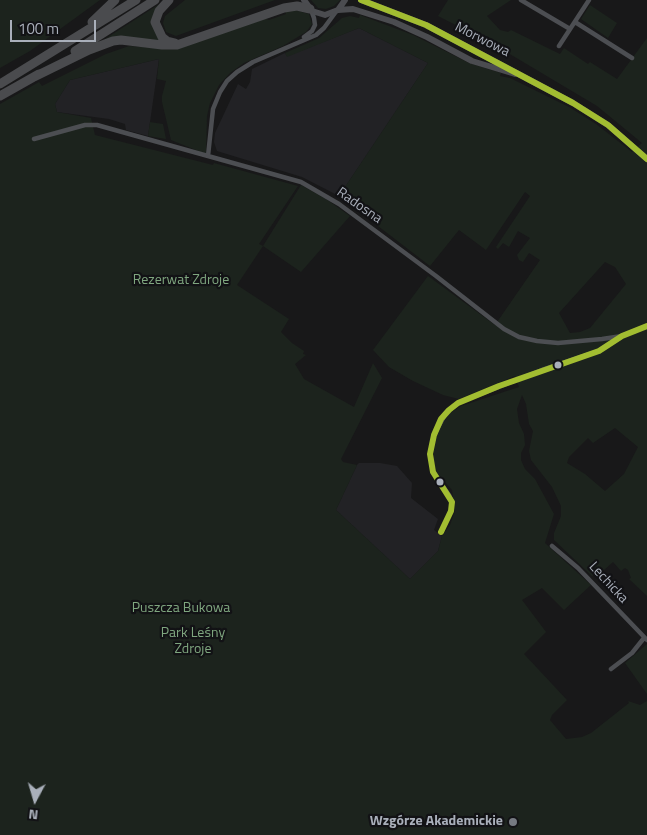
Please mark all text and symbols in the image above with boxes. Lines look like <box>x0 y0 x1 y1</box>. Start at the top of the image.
scale bar <box>12 10 99 42</box>
text: 100 m <box>18 17 59 40</box>
street label: Morwowa <box>452 19 512 61</box>
street label: Radosna <box>333 184 385 228</box>
park label: Rezerwat Zdroje <box>133 273 229 289</box>
unlabelled marker <box>553 360 563 370</box>
unlabelled marker <box>435 477 445 487</box>
street label: Lechicka <box>585 559 631 607</box>
park label: Puszcza Bukowa <box>132 601 230 617</box>
park label: Park Leśny Zdroje <box>161 626 225 658</box>
north arrow <box>10 775 60 825</box>
text: N <box>27 804 39 826</box>
place label: Wzgórze Akademickie <box>370 814 503 830</box>
marker: Wzgórze Akademickie <box>507 816 519 828</box>

